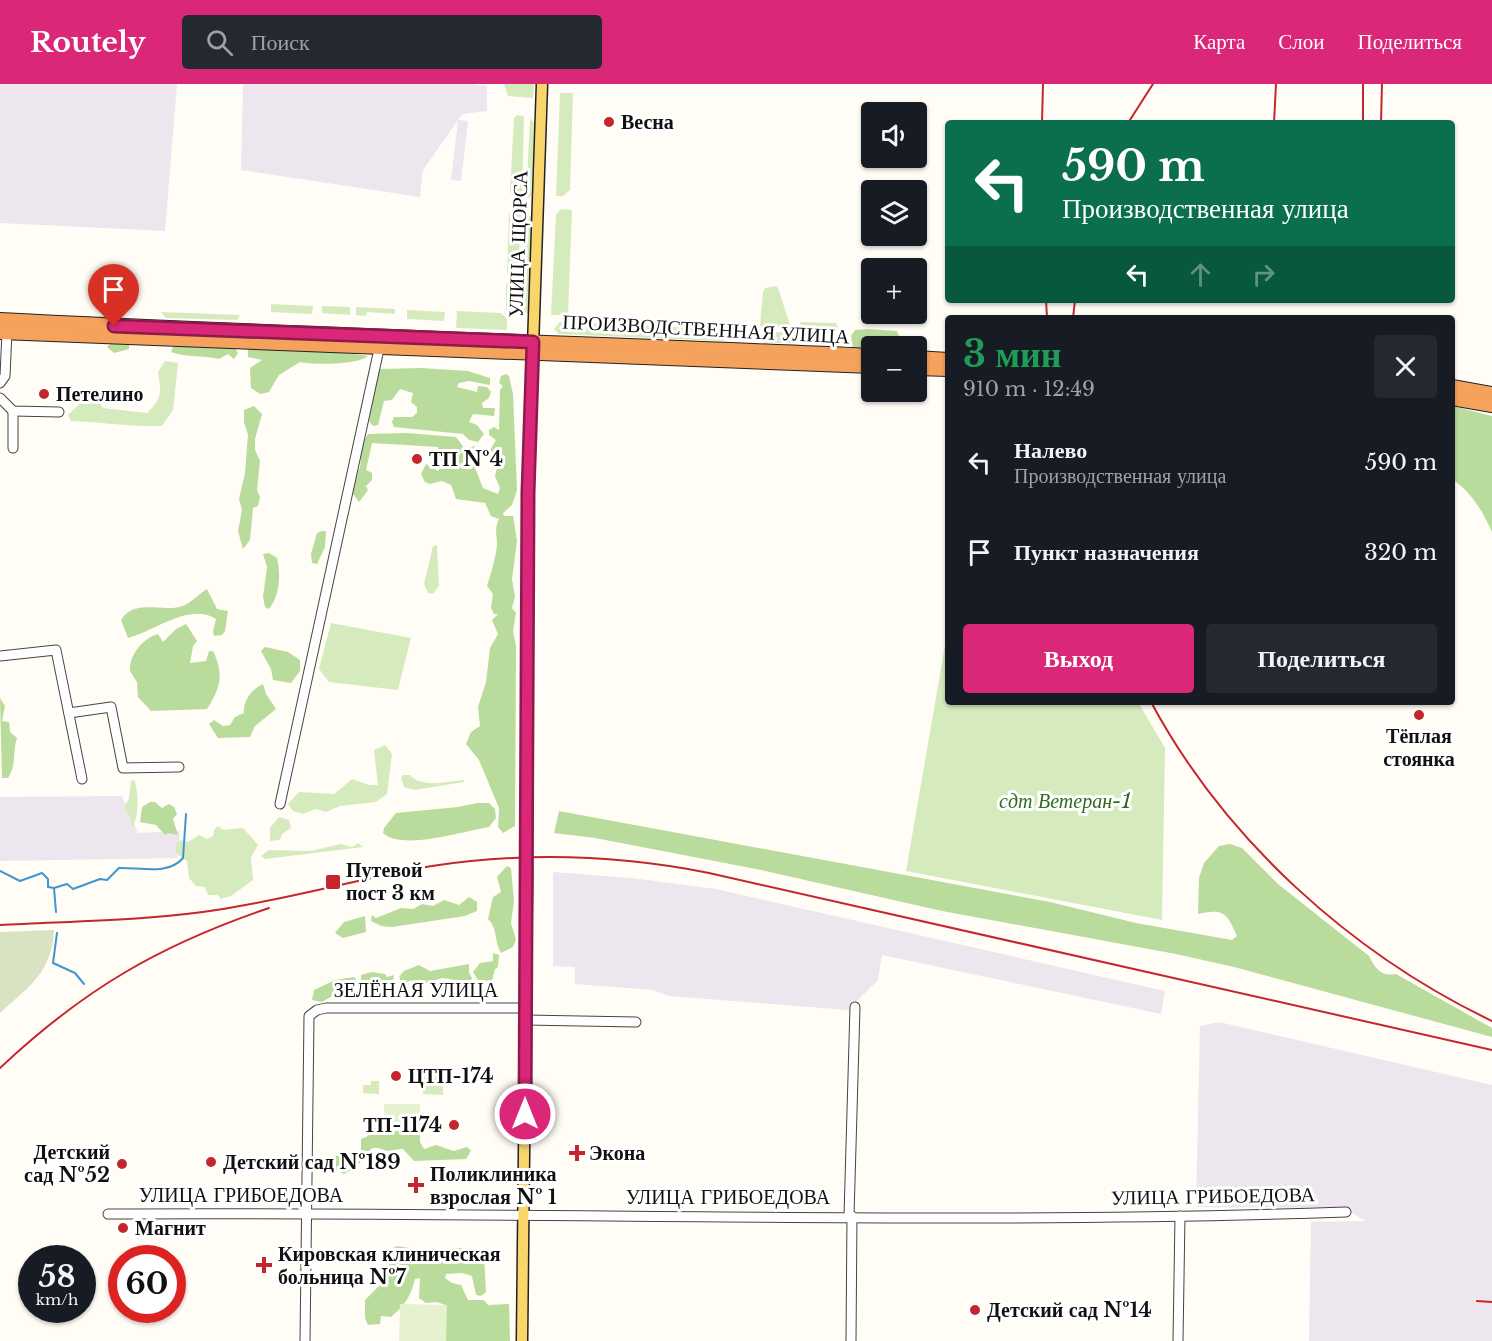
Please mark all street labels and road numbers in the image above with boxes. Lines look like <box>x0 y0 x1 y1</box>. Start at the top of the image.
street label: УЛИЦА ЩОРСА <box>503 169 533 318</box>
street label: ПРОИЗВОДСТВЕННАЯ УЛИЦА <box>562 309 851 349</box>
street label: ЗЕЛЁНАЯ УЛИЦА <box>334 978 499 1002</box>
street label: УЛИЦА ГРИБОЕДОВА <box>1111 1182 1316 1210</box>
street label: УЛИЦА ГРИБОЕДОВА <box>139 1183 344 1207</box>
street label: УЛИЦА ГРИБОЕДОВА <box>626 1185 831 1209</box>

